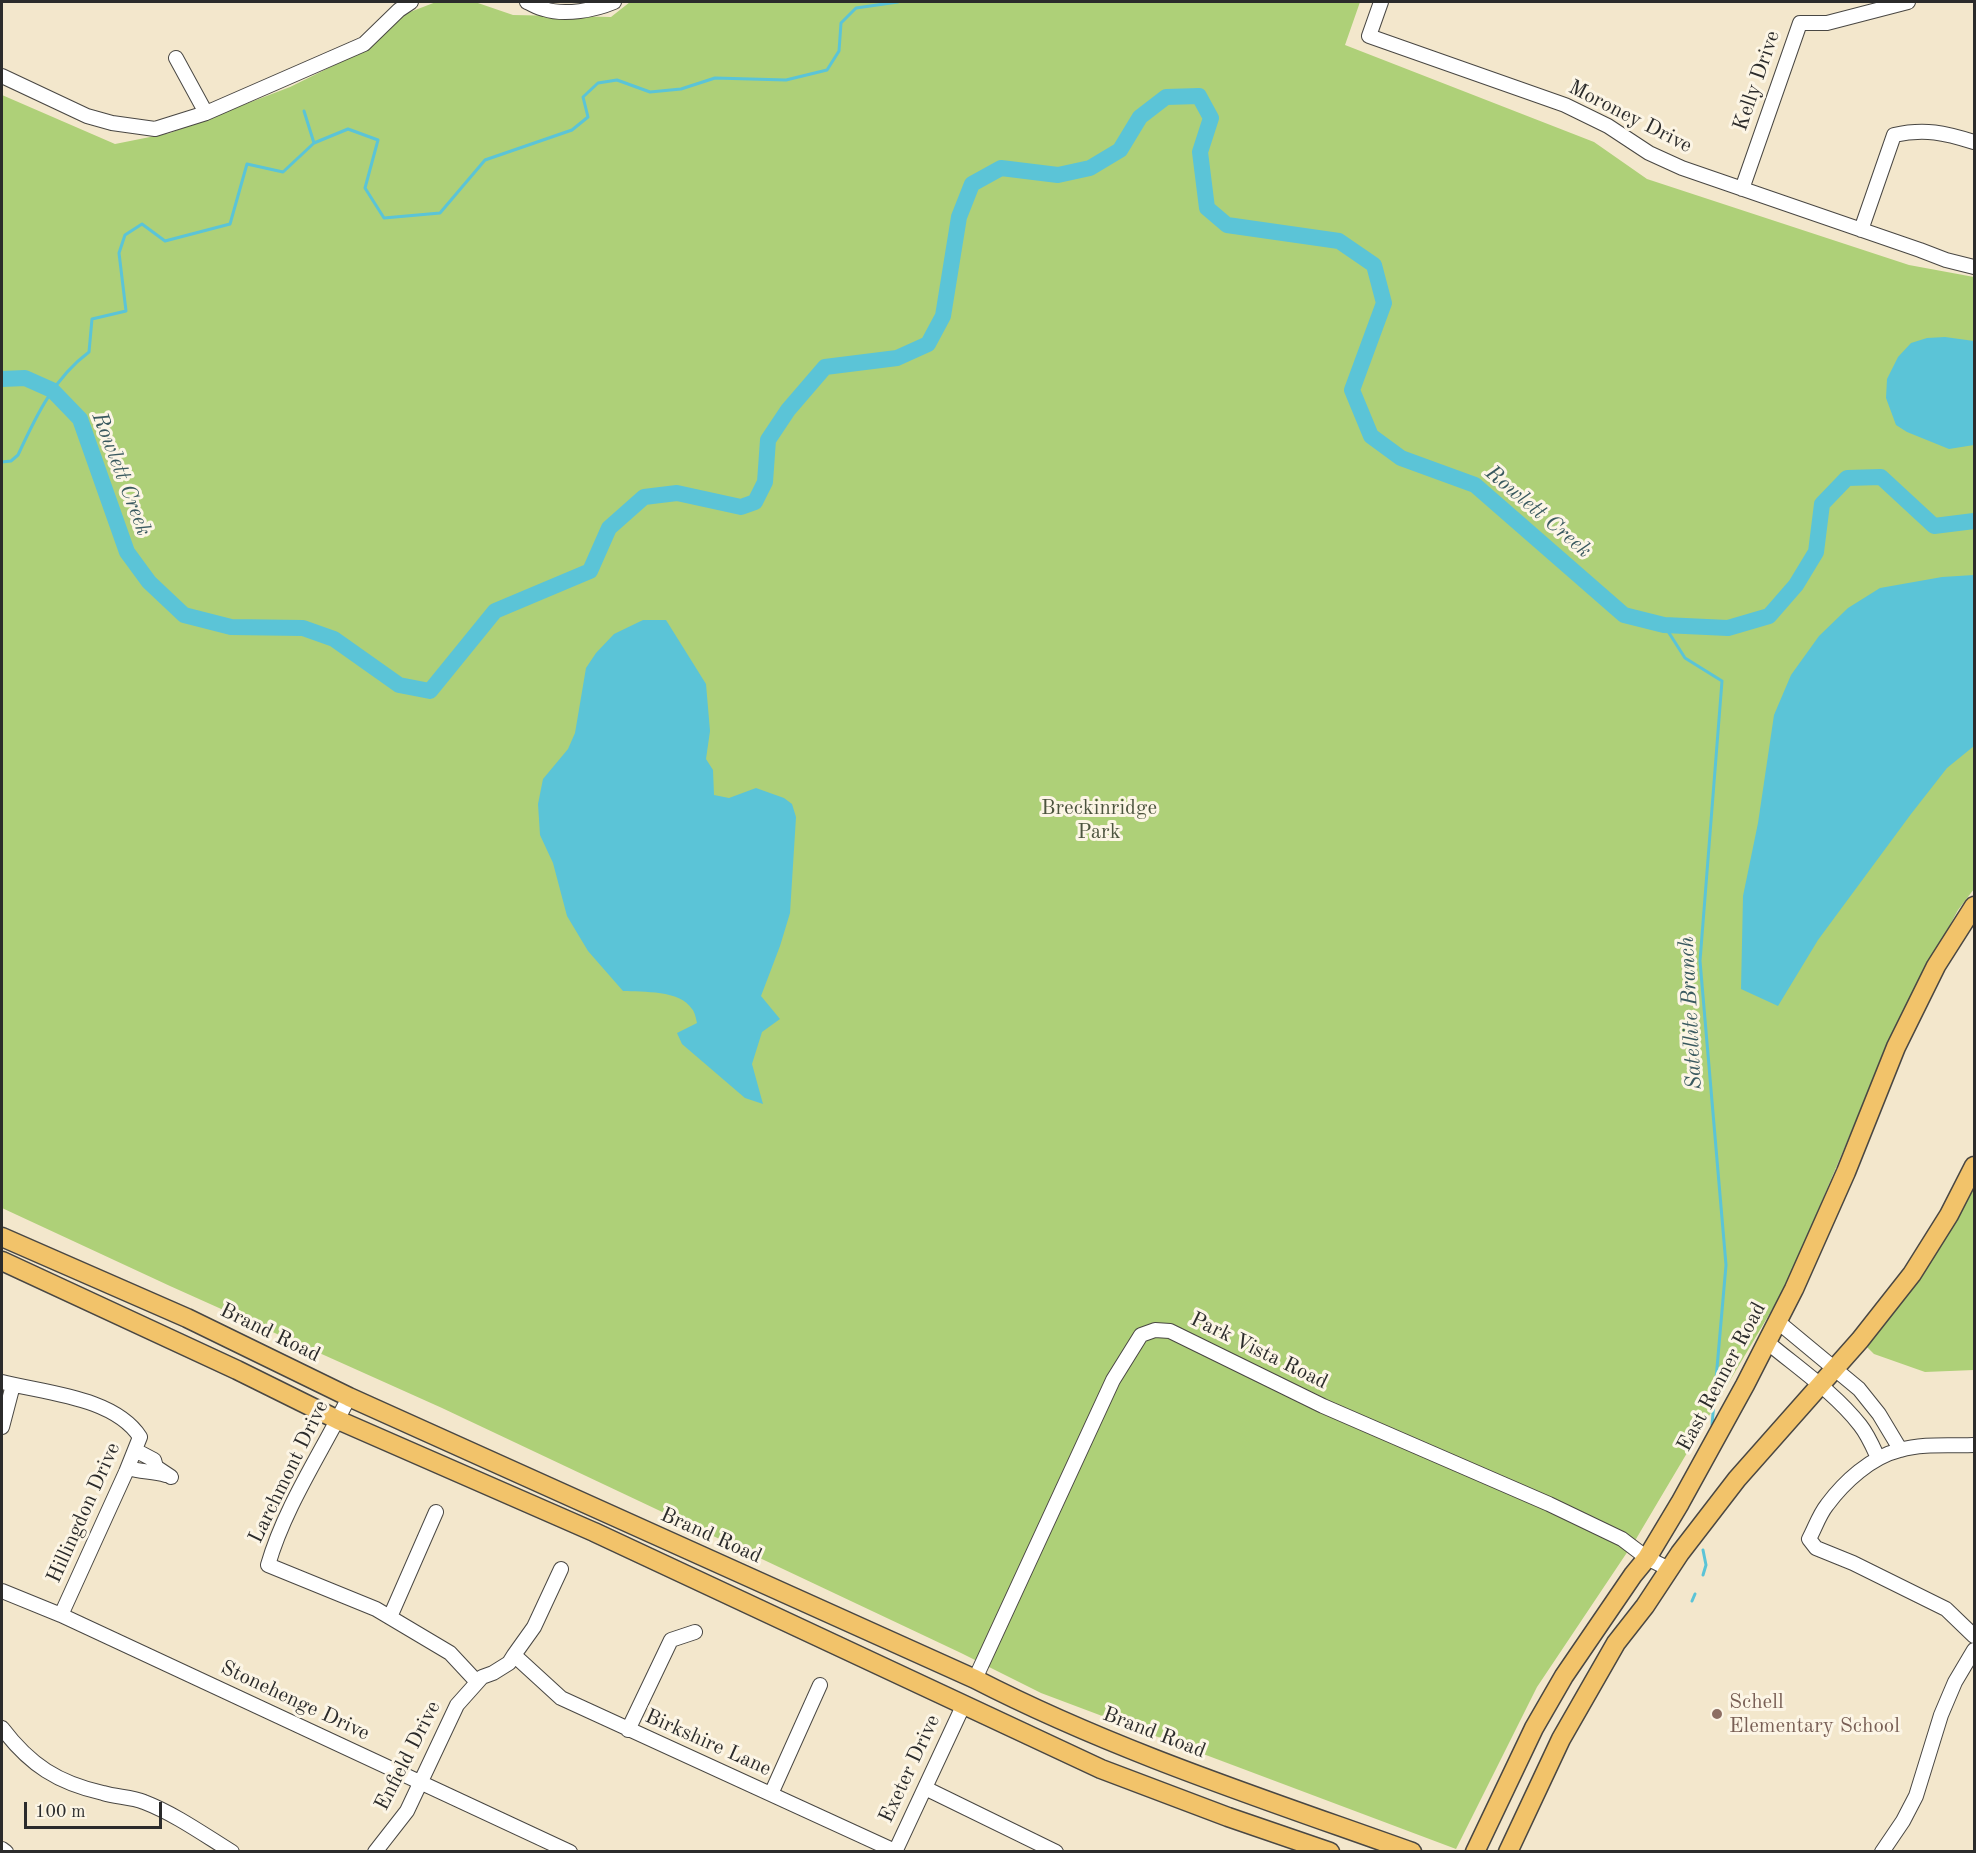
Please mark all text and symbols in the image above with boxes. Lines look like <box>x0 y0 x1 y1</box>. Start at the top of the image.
street label: Kelly Drive <box>1728 28 1786 134</box>
street label: Moroney Drive <box>1564 75 1696 159</box>
water label: Rowlett Creek <box>85 408 157 540</box>
water label: Rowlett Creek <box>1480 460 1596 564</box>
park label: Breckinridge Park <box>1041 795 1157 845</box>
water label: Satellite Branch <box>1674 936 1708 1090</box>
street label: Brand Road <box>216 1298 324 1368</box>
street label: East Renner Road <box>1672 1298 1772 1456</box>
street label: Park Vista Road <box>1186 1307 1332 1395</box>
street label: Larchmont Drive <box>244 1396 334 1548</box>
street label: Hillingdon Drive <box>42 1439 126 1587</box>
street label: Brand Road <box>656 1502 766 1570</box>
street label: Stonehenge Drive <box>216 1655 374 1747</box>
place label: Schell Elementary School <box>1729 1689 1900 1739</box>
street label: Enfield Drive <box>370 1697 446 1815</box>
street label: Brand Road <box>1099 1702 1209 1764</box>
street label: Birkshire Lane <box>641 1704 775 1782</box>
marker: Schell Elementary School <box>1710 1707 1724 1721</box>
street label: Exeter Drive <box>874 1711 946 1827</box>
scale bar <box>27 1790 165 1828</box>
text: 100 m <box>35 1803 86 1821</box>

